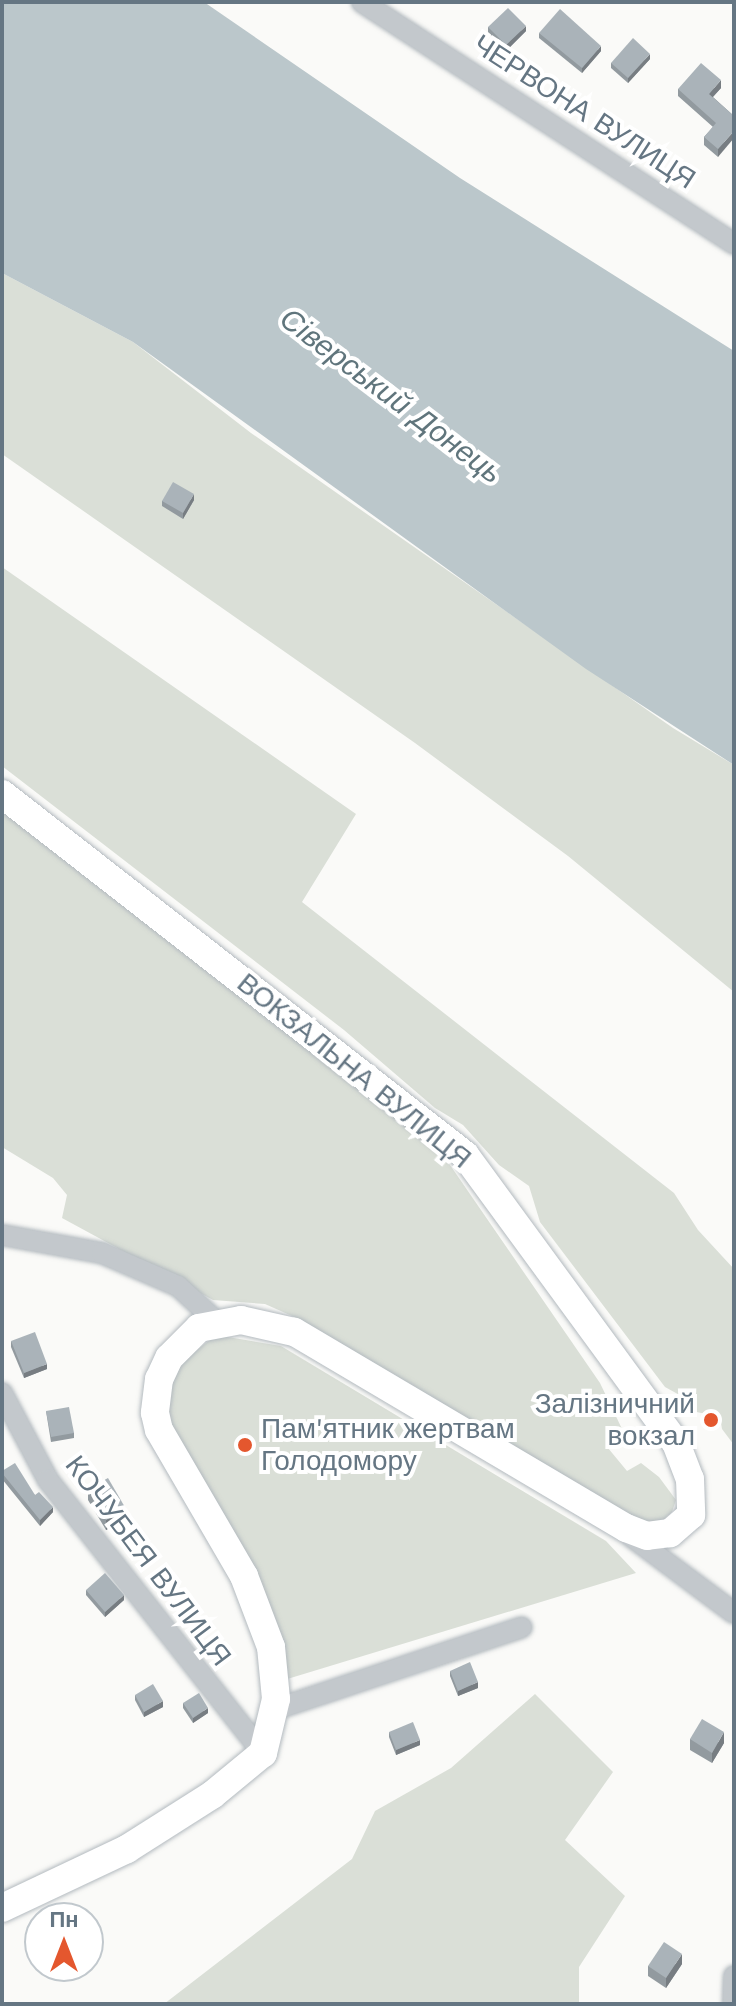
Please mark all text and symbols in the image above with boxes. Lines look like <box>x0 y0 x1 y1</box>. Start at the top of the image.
street label: ЧЕРВОНА ВУЛИЦЯ <box>467 28 701 196</box>
water label: Сіверський Донець <box>273 301 509 491</box>
street label: ВОКЗАЛЬНА ВУЛИЦЯ <box>230 966 478 1176</box>
place label: Залізничний вокзал <box>535 1387 695 1453</box>
marker: Залізничний вокзал <box>702 1411 720 1429</box>
place label: Пам'ятник жертвам Голодомору <box>261 1412 515 1478</box>
marker: Пам'ятник жертвам Голодомору <box>236 1436 254 1454</box>
street label: КОЧУБЕЯ ВУЛИЦЯ <box>58 1449 238 1673</box>
north arrow <box>24 1902 104 1982</box>
text: Пн <box>49 1907 79 1932</box>

